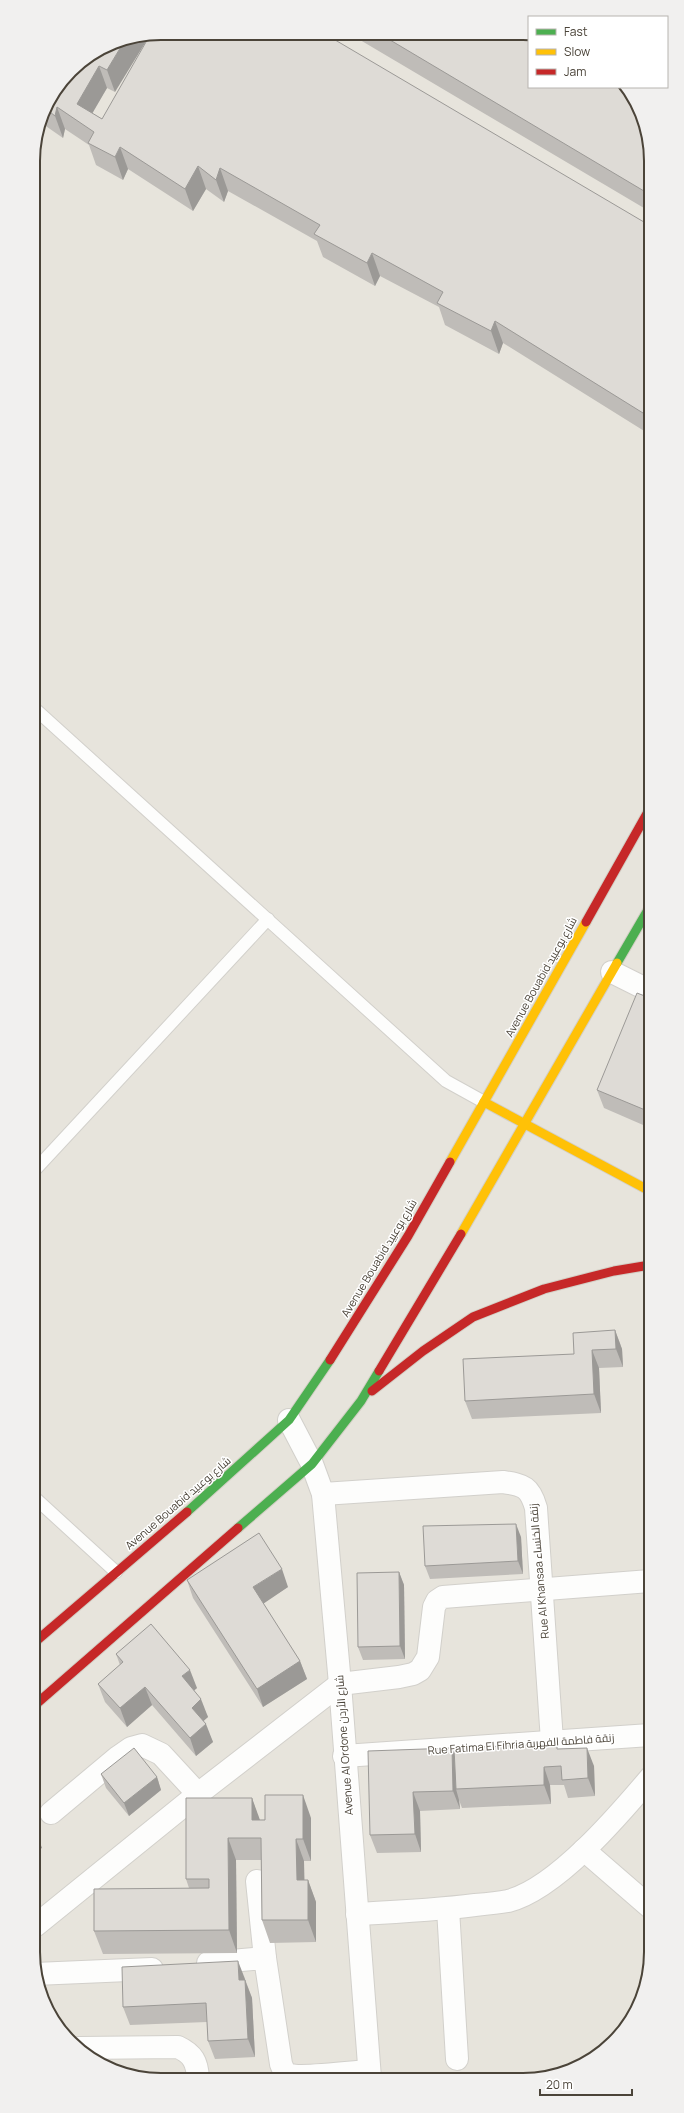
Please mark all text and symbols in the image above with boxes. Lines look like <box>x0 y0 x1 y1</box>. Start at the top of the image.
legend <box>528 16 668 88</box>
text: Fast <box>564 23 588 40</box>
text: Slow <box>564 43 590 60</box>
text: Jam <box>564 63 586 80</box>
street label: Avenue Bouabid شارع بوعبيد <box>501 914 581 1040</box>
street label: Avenue Bouabid شارع بوعبيد <box>337 1196 421 1320</box>
street label: Avenue Bouabid شارع بوعبيد <box>122 1453 234 1553</box>
street label: Rue Al Khansaa زنقة الخنساء <box>525 1503 552 1639</box>
street label: Avenue Al Ordone شارع الأردن <box>331 1674 357 1816</box>
street label: Rue Fatima El Fihria زنقة فاطمة الفهربة <box>427 1729 615 1758</box>
scale bar <box>540 2071 632 2097</box>
text: 20 m <box>546 2076 573 2093</box>

